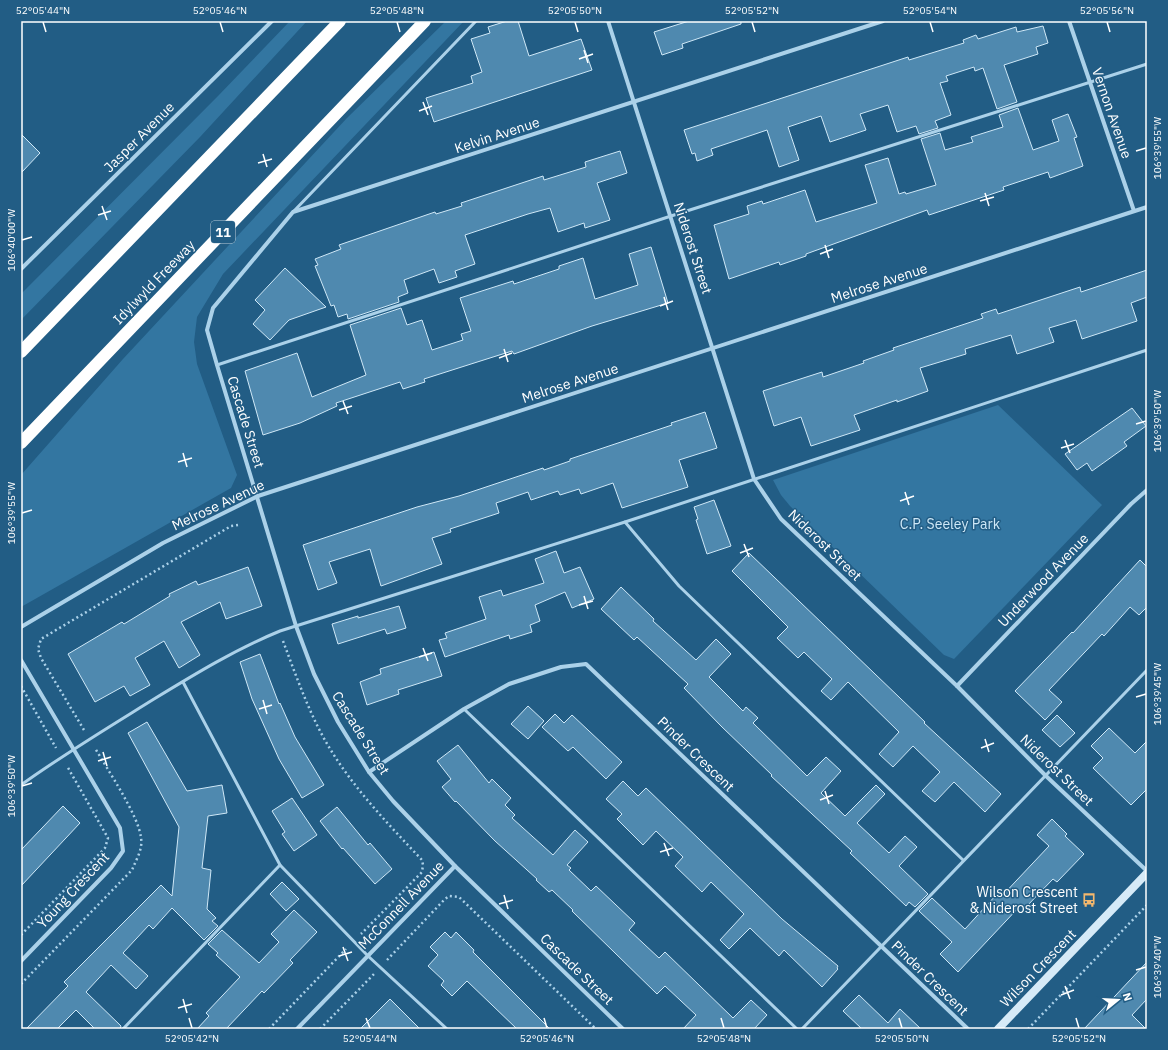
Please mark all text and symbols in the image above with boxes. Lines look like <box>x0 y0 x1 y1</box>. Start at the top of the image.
text: 52°05'44"N <box>16 4 70 17</box>
text: 52°05'46"N <box>193 4 247 17</box>
text: 52°05'48"N <box>370 4 424 17</box>
text: 52°05'50"N <box>548 4 602 17</box>
text: 52°05'52"N <box>725 4 779 17</box>
text: 52°05'54"N <box>903 4 957 17</box>
text: 52°05'56"N <box>1080 4 1134 17</box>
street label: Vernon Avenue <box>1088 65 1136 161</box>
street label: Jasper Avenue <box>100 98 178 176</box>
street label: Kelvin Avenue <box>452 113 542 157</box>
text: 106°39'55"W <box>1151 117 1164 179</box>
street label: Niderost Street <box>670 200 716 296</box>
text: 106°40'00"W <box>5 209 18 271</box>
road number: 11 <box>211 221 235 243</box>
street label: Idylwyld Freeway <box>109 236 199 328</box>
street label: Melrose Avenue <box>829 259 930 307</box>
street label: Melrose Avenue <box>520 359 621 407</box>
street label: Cascade Street <box>224 374 269 470</box>
text: 106°39'50"W <box>1151 390 1164 452</box>
street label: Melrose Avenue <box>169 476 268 534</box>
text: 106°39'55"W <box>5 482 18 544</box>
street label: Niderost Street <box>784 505 866 585</box>
park label: C.P. Seeley Park <box>900 515 1001 533</box>
street label: Underwood Avenue <box>994 529 1092 630</box>
text: 106°39'45"W <box>1151 663 1164 725</box>
street label: Cascade Street <box>328 688 394 778</box>
street label: Pinder Crescent <box>654 713 738 795</box>
street label: Niderost Street <box>1016 730 1098 810</box>
text: 106°39'50"W <box>5 755 18 817</box>
street label: Young Crescent <box>33 848 113 932</box>
street label: McConnell Avenue <box>354 857 448 953</box>
place label: Wilson Crescent & Niderost Street <box>970 883 1078 917</box>
bus stop icon: Wilson Crescent & Niderost Street <box>1081 892 1097 908</box>
street label: Wilson Crescent <box>996 925 1080 1011</box>
street label: Cascade Street <box>537 930 617 1009</box>
text: 106°39'40"W <box>1151 936 1164 998</box>
street label: Pinder Crescent <box>888 937 972 1019</box>
north arrow <box>1098 980 1138 1020</box>
text: N <box>1120 991 1135 1003</box>
text: 52°05'42"N <box>165 1032 219 1045</box>
text: 52°05'44"N <box>343 1032 397 1045</box>
text: 52°05'46"N <box>520 1032 574 1045</box>
text: 52°05'48"N <box>697 1032 751 1045</box>
text: 52°05'50"N <box>875 1032 929 1045</box>
text: 52°05'52"N <box>1052 1032 1106 1045</box>

